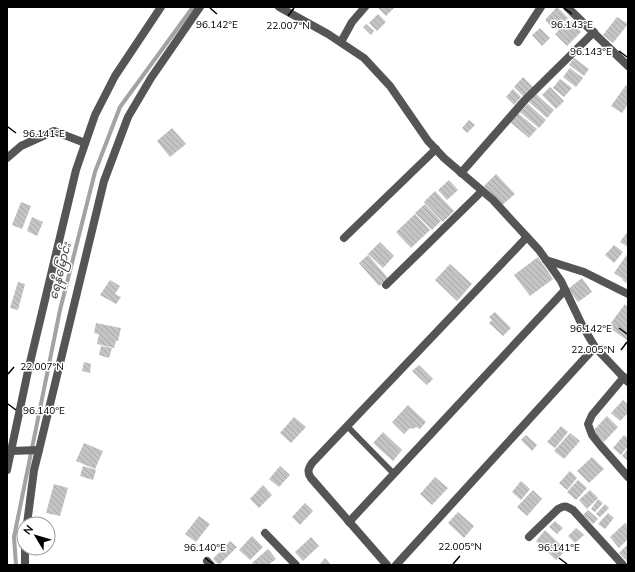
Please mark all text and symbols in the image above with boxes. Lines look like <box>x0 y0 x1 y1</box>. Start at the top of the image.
text: 96.142°E <box>196 18 238 31</box>
text: 96.143°E <box>551 18 593 31</box>
text: 22.007°N <box>266 19 310 32</box>
text: 96.143°E <box>570 45 612 58</box>
text: 96.141°E <box>23 127 65 140</box>
water label: ရေနီမြောင်း <box>44 240 77 302</box>
text: 96.142°E <box>570 322 612 335</box>
text: 22.005°N <box>571 343 615 356</box>
text: 22.007°N <box>20 360 64 373</box>
text: 96.140°E <box>23 404 65 417</box>
north arrow <box>16 516 56 556</box>
text: N <box>20 522 36 537</box>
text: 22.005°N <box>438 540 482 553</box>
text: 96.140°E <box>184 541 226 554</box>
text: 96.141°E <box>538 541 580 554</box>

